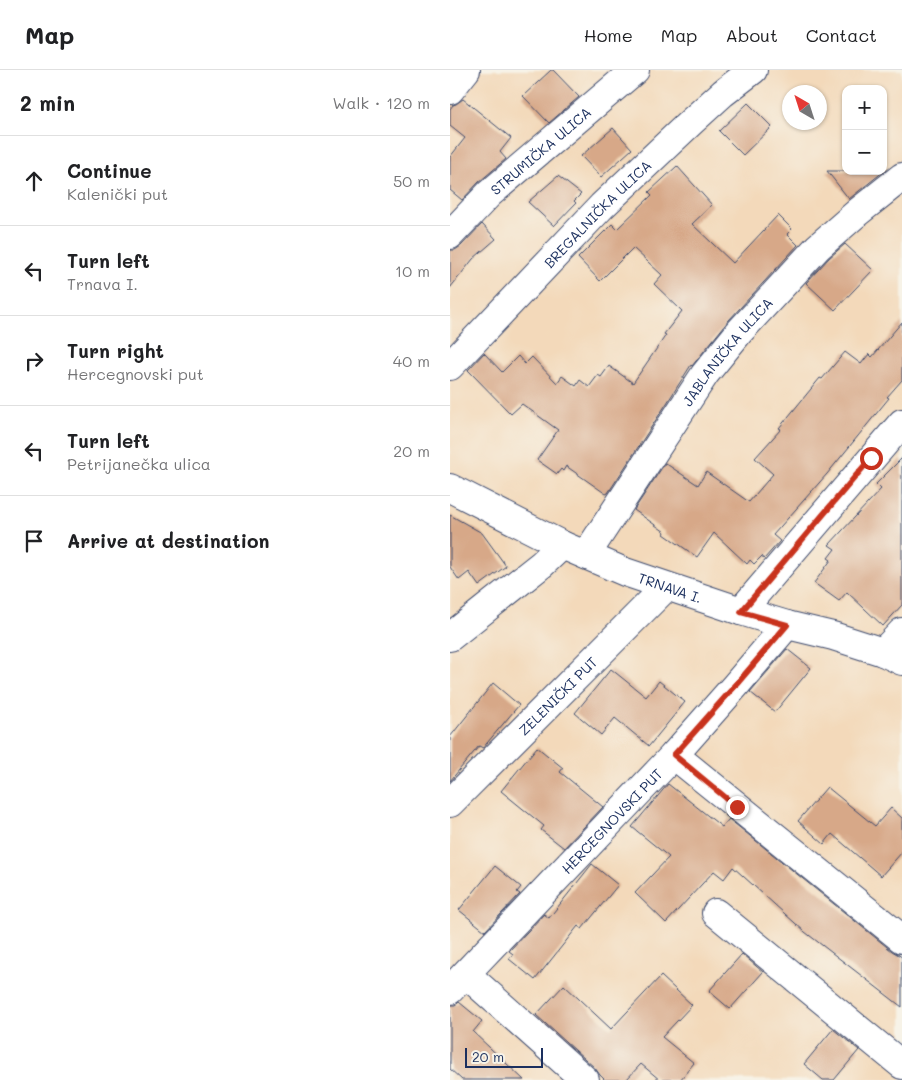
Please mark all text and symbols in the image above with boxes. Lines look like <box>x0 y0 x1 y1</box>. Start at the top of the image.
text: Map <box>25 19 74 50</box>
text: Home <box>584 23 633 47</box>
text: Map <box>661 23 697 47</box>
text: About <box>725 23 778 47</box>
text: Contact <box>806 23 877 47</box>
north arrow <box>782 85 827 130</box>
map controls <box>842 85 887 175</box>
button: + <box>842 85 887 130</box>
text: 2 min <box>20 89 75 116</box>
text: Walk · 120 m <box>332 92 430 113</box>
street label: STRUMIČKA ULICA <box>486 102 595 199</box>
button: − <box>842 130 887 175</box>
street label: BREGALNIČKA ULICA <box>539 155 655 271</box>
text: Continue <box>67 158 152 183</box>
icon: ahead <box>20 167 48 195</box>
text: 50 m <box>393 170 430 191</box>
text: Kalenički put <box>67 183 168 204</box>
text: Turn left <box>67 248 150 273</box>
icon: left <box>20 257 48 285</box>
text: 10 m <box>395 260 430 281</box>
text: Trnava I. <box>67 273 138 294</box>
street label: JABLANIČKA ULICA <box>677 293 776 409</box>
text: Turn right <box>67 338 164 363</box>
icon: right <box>20 347 48 375</box>
text: 40 m <box>393 350 430 371</box>
text: Hercegnovski put <box>67 363 204 384</box>
text: Turn left <box>67 428 150 453</box>
icon: left <box>20 437 48 465</box>
text: 20 m <box>393 440 430 461</box>
route start <box>860 447 883 470</box>
text: Petrijanečka ulica <box>67 453 211 474</box>
icon: arrive <box>20 527 48 555</box>
text: Arrive at destination <box>67 528 270 553</box>
street label: TRNAVA I. <box>636 568 705 607</box>
street label: ZELENIČKI PUT <box>514 652 601 739</box>
street label: HERCEGNOVSKI PUT <box>557 764 666 877</box>
route end <box>726 796 749 819</box>
scale bar <box>465 1045 542 1068</box>
text: 20 m <box>472 1047 504 1066</box>

